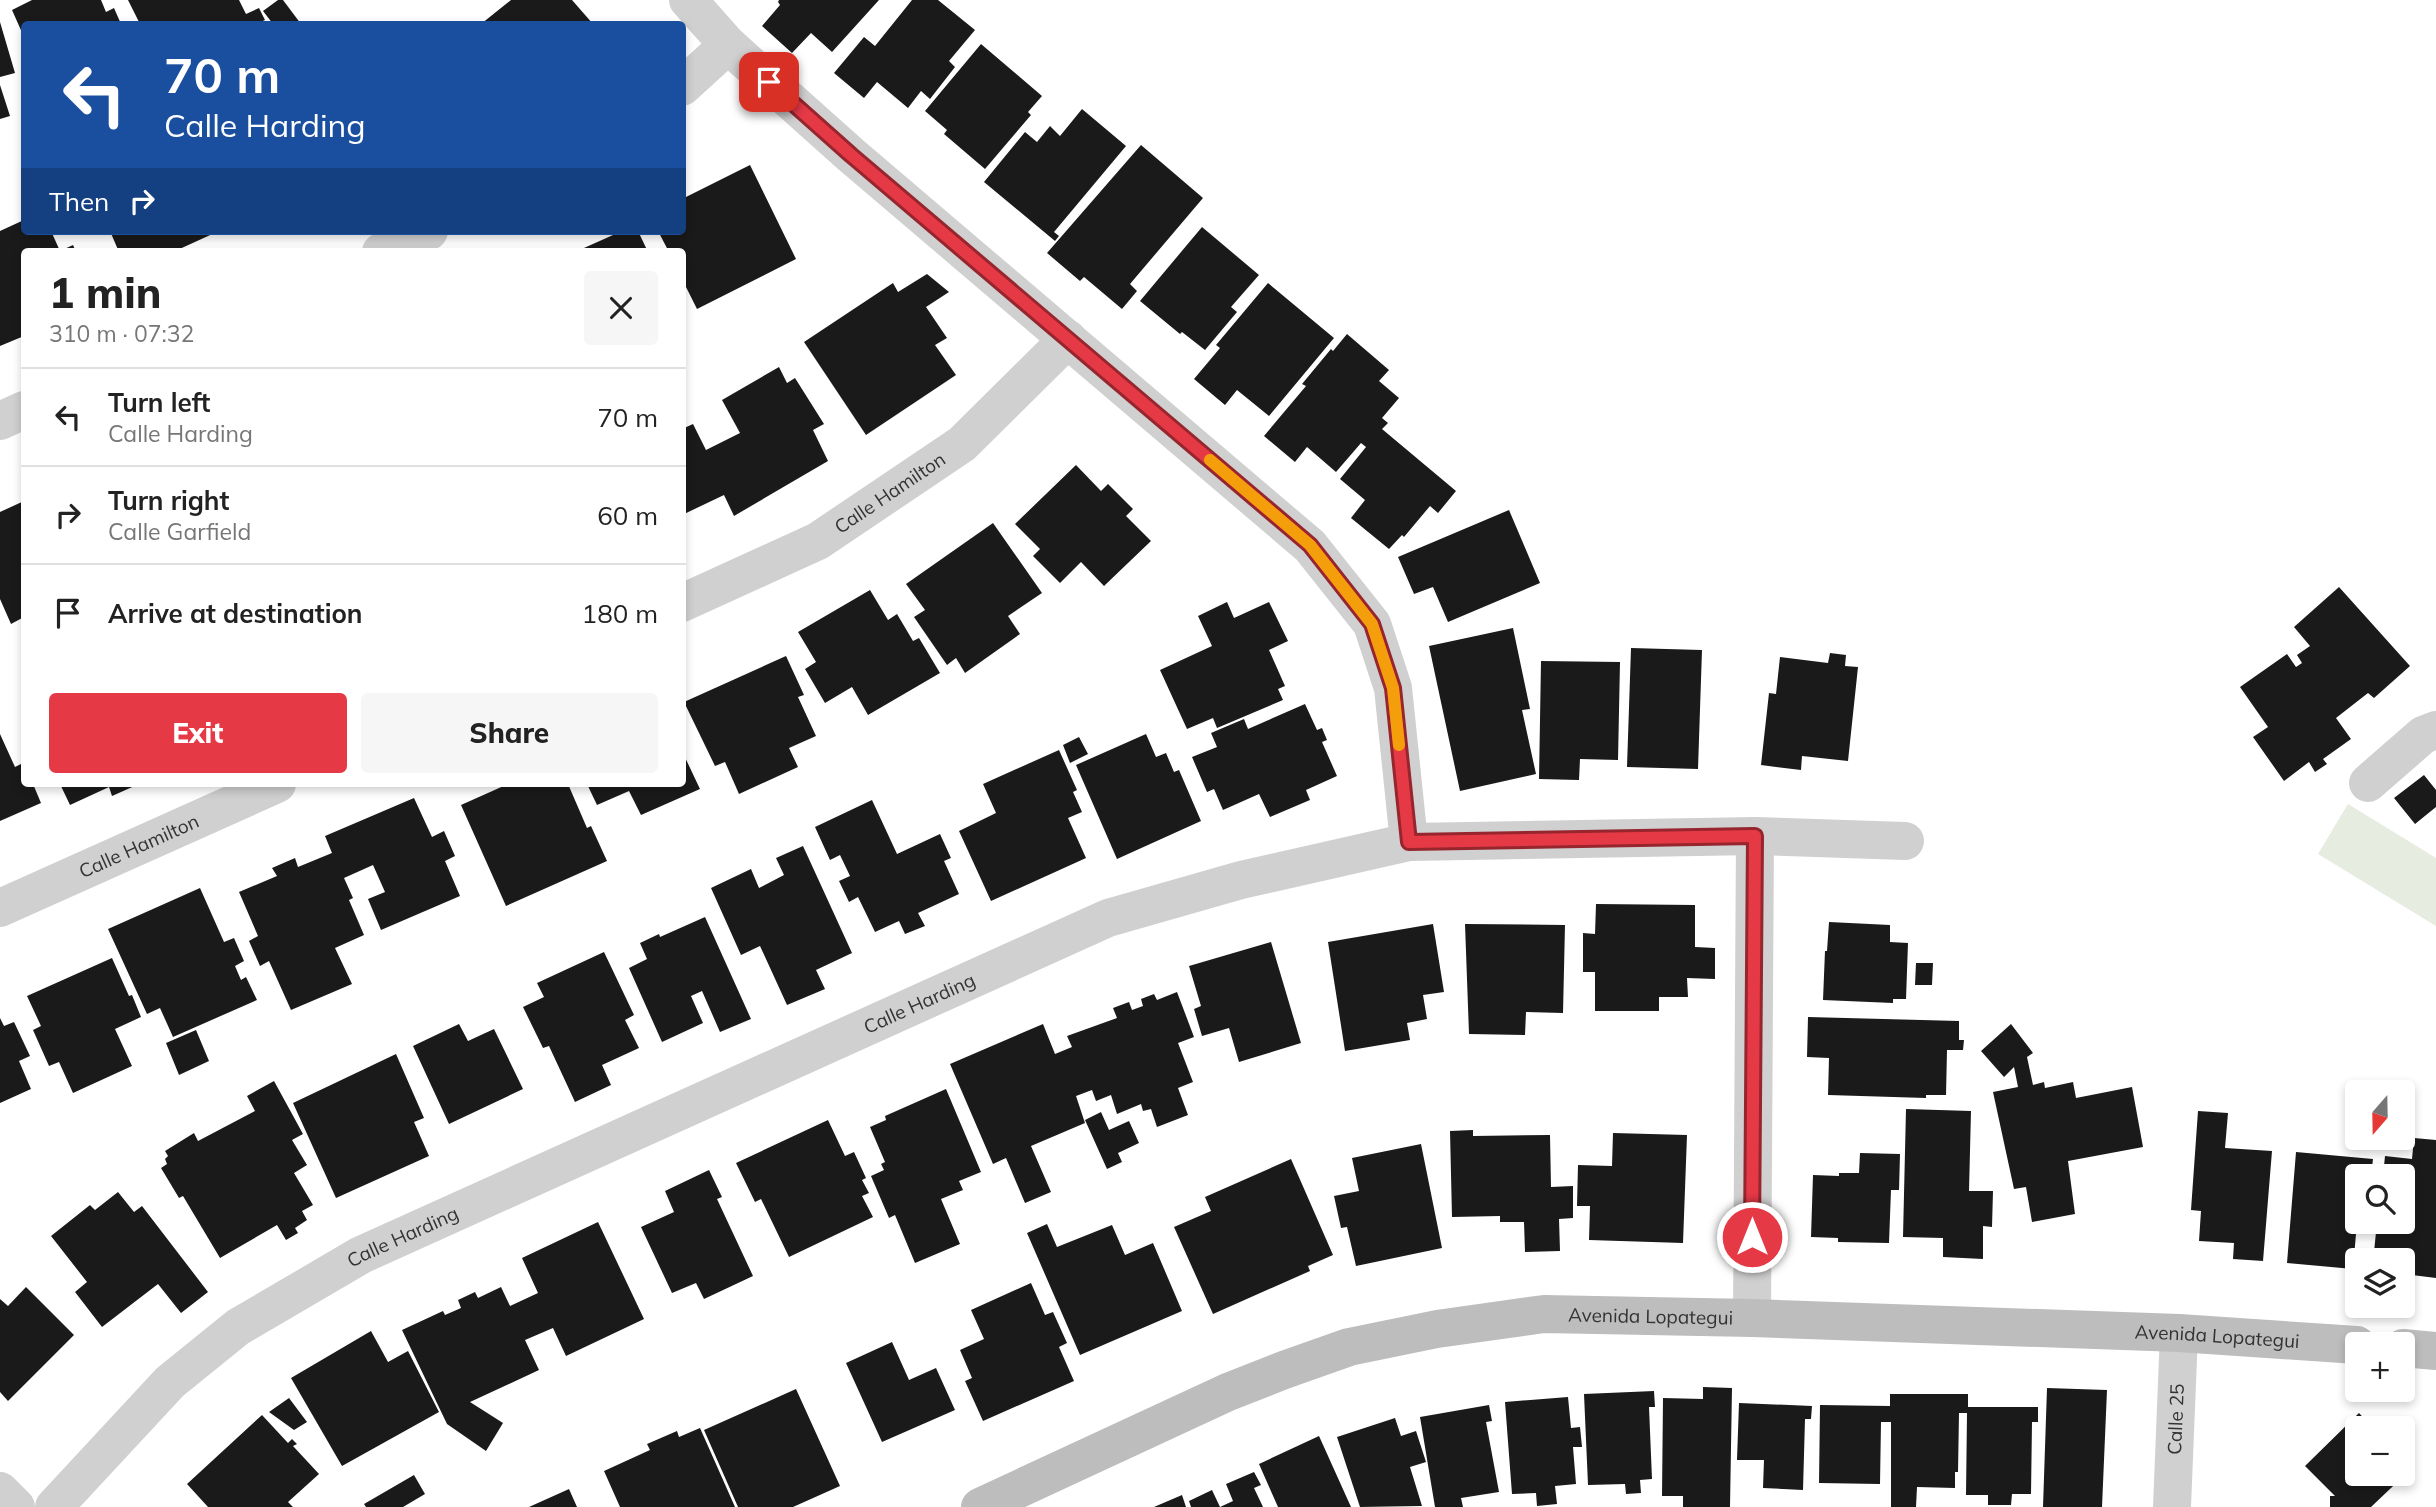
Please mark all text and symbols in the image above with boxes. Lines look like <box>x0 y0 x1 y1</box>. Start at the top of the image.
text: 70 m <box>164 44 280 105</box>
icon: left <box>49 49 140 140</box>
pin <box>739 52 799 112</box>
icon: arrive <box>750 63 788 101</box>
text: Calle Harding <box>164 105 366 145</box>
icon: right <box>123 182 161 220</box>
text: Then <box>49 185 109 218</box>
text: 1 min <box>49 266 162 319</box>
button: close <box>584 271 658 345</box>
text: 310 m · 07:32 <box>49 319 194 348</box>
text: Turn left <box>108 386 210 419</box>
icon: left <box>49 398 87 436</box>
text: 70 m <box>597 401 658 434</box>
text: Calle Harding <box>108 419 253 448</box>
street label: Calle Hamilton <box>830 447 950 539</box>
text: Turn right <box>108 484 229 517</box>
icon: right <box>49 496 87 534</box>
text: 60 m <box>597 499 658 532</box>
text: Calle Garfield <box>108 517 251 546</box>
icon: arrive <box>49 594 87 632</box>
text: Arrive at destination <box>108 597 363 630</box>
text: 180 m <box>582 597 658 630</box>
button: Exit <box>49 693 347 773</box>
button: Share <box>361 693 658 773</box>
street label: Calle Hamilton <box>75 809 202 883</box>
street label: Calle Harding <box>860 968 979 1039</box>
north arrow <box>2345 1080 2415 1150</box>
map controls <box>2345 1080 2415 1486</box>
button: search <box>2345 1164 2415 1234</box>
position arrow <box>1715 1200 1789 1274</box>
street label: Calle Harding <box>343 1201 462 1273</box>
button: layers <box>2345 1248 2415 1318</box>
street label: Avenida Lopategui <box>1568 1302 1733 1330</box>
street label: Avenida Lopategui <box>2134 1319 2300 1353</box>
button: + <box>2345 1332 2415 1402</box>
street label: Calle 25 <box>2162 1383 2189 1455</box>
button: − <box>2345 1416 2415 1486</box>

